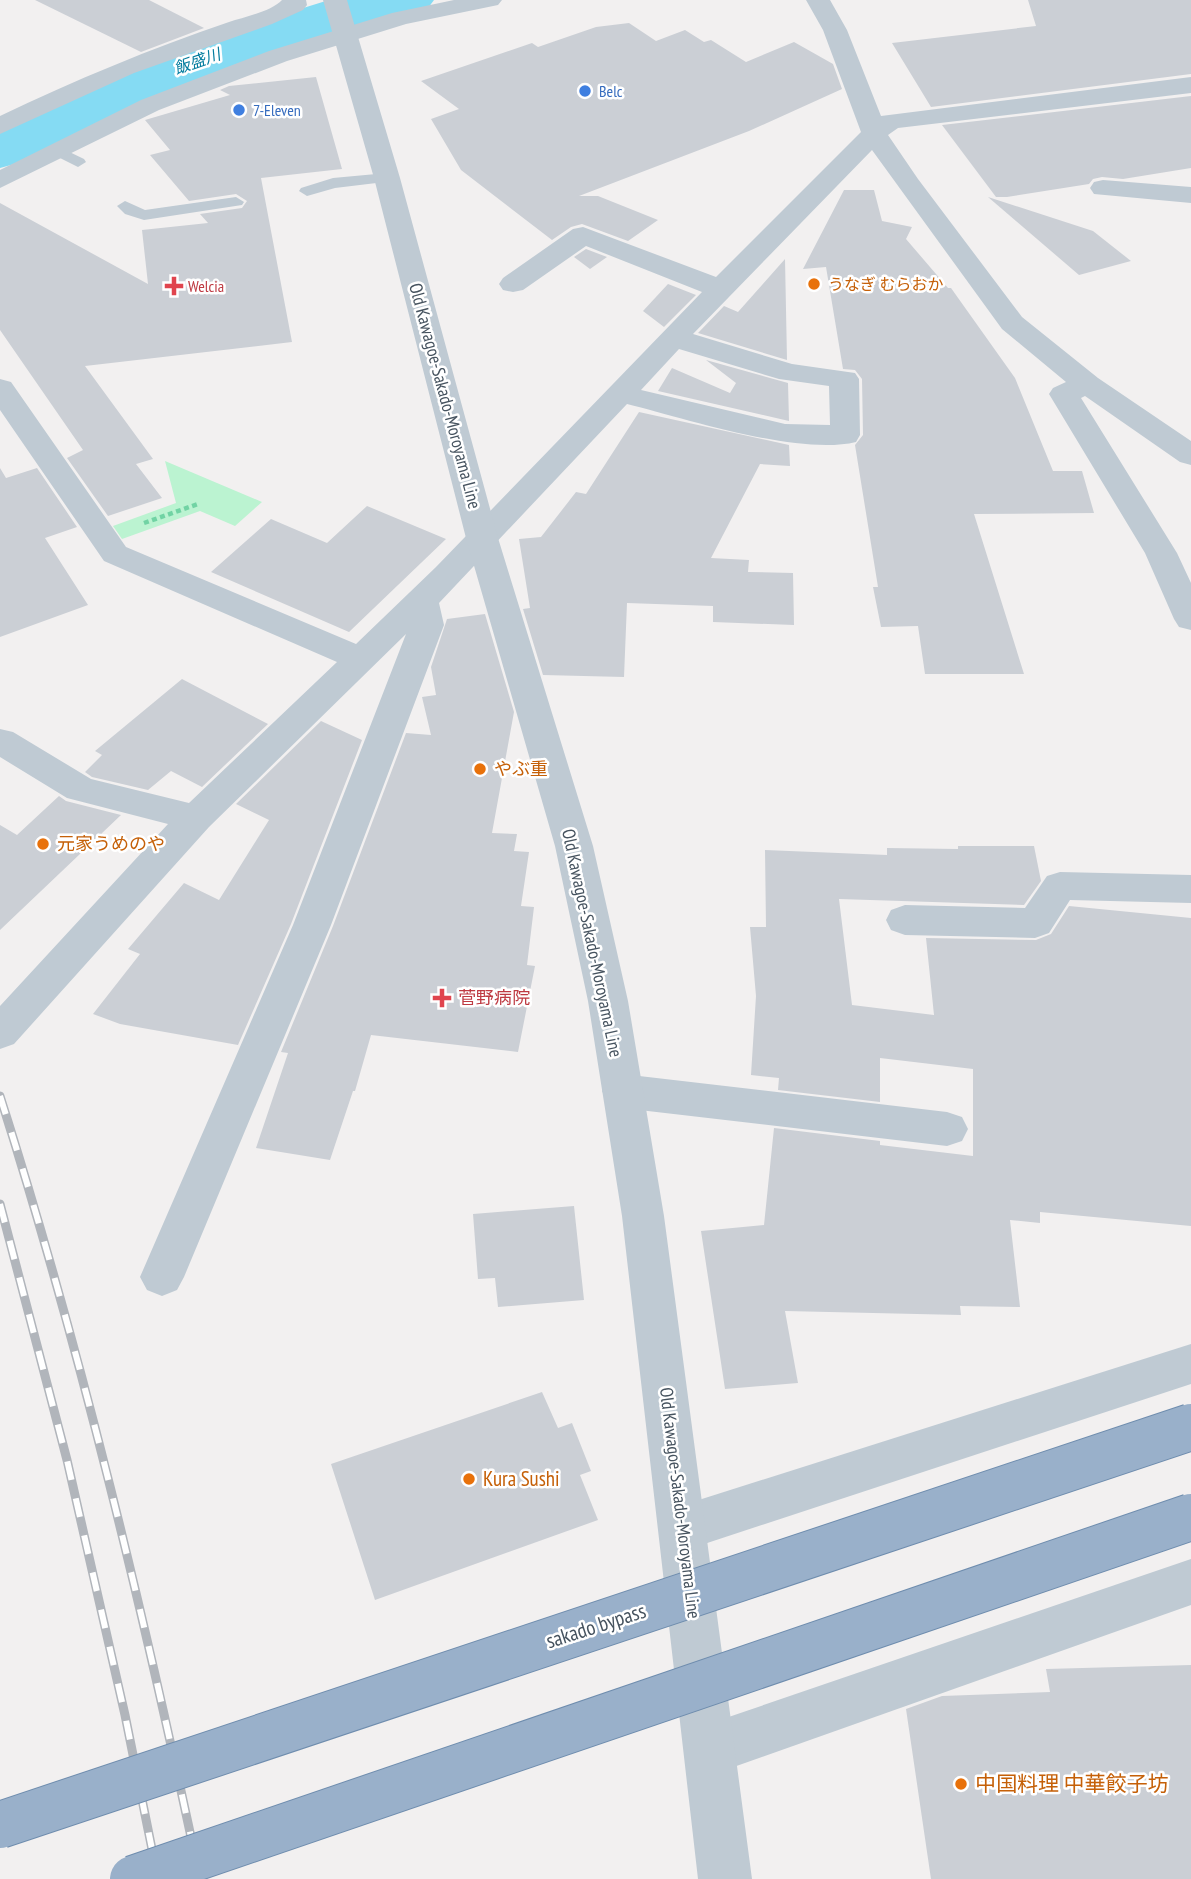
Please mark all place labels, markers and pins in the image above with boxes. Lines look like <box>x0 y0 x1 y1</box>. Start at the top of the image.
place label: Belc <box>599 81 623 101</box>
marker: Belc <box>577 83 593 99</box>
place label: 7-Eleven <box>253 100 301 120</box>
marker: 7-Eleven <box>231 102 247 118</box>
place label: うなぎ むらおか <box>828 274 943 294</box>
place label: Welcia <box>188 276 224 296</box>
marker: うなぎ むらおか <box>806 276 822 292</box>
marker: Welcia <box>166 278 182 294</box>
place label: やぶ重 <box>494 757 548 780</box>
marker: やぶ重 <box>472 761 488 777</box>
place label: 元家うめのや <box>57 832 165 855</box>
marker: 元家うめのや <box>35 836 51 852</box>
place label: 菅野病院 <box>458 986 530 1009</box>
marker: 菅野病院 <box>432 988 452 1008</box>
place label: Kura Sushi <box>483 1465 560 1492</box>
marker: Kura Sushi <box>461 1471 477 1487</box>
place label: 中国料理 中華餃子坊 <box>975 1770 1168 1797</box>
marker: 中国料理 中華餃子坊 <box>953 1776 969 1792</box>

